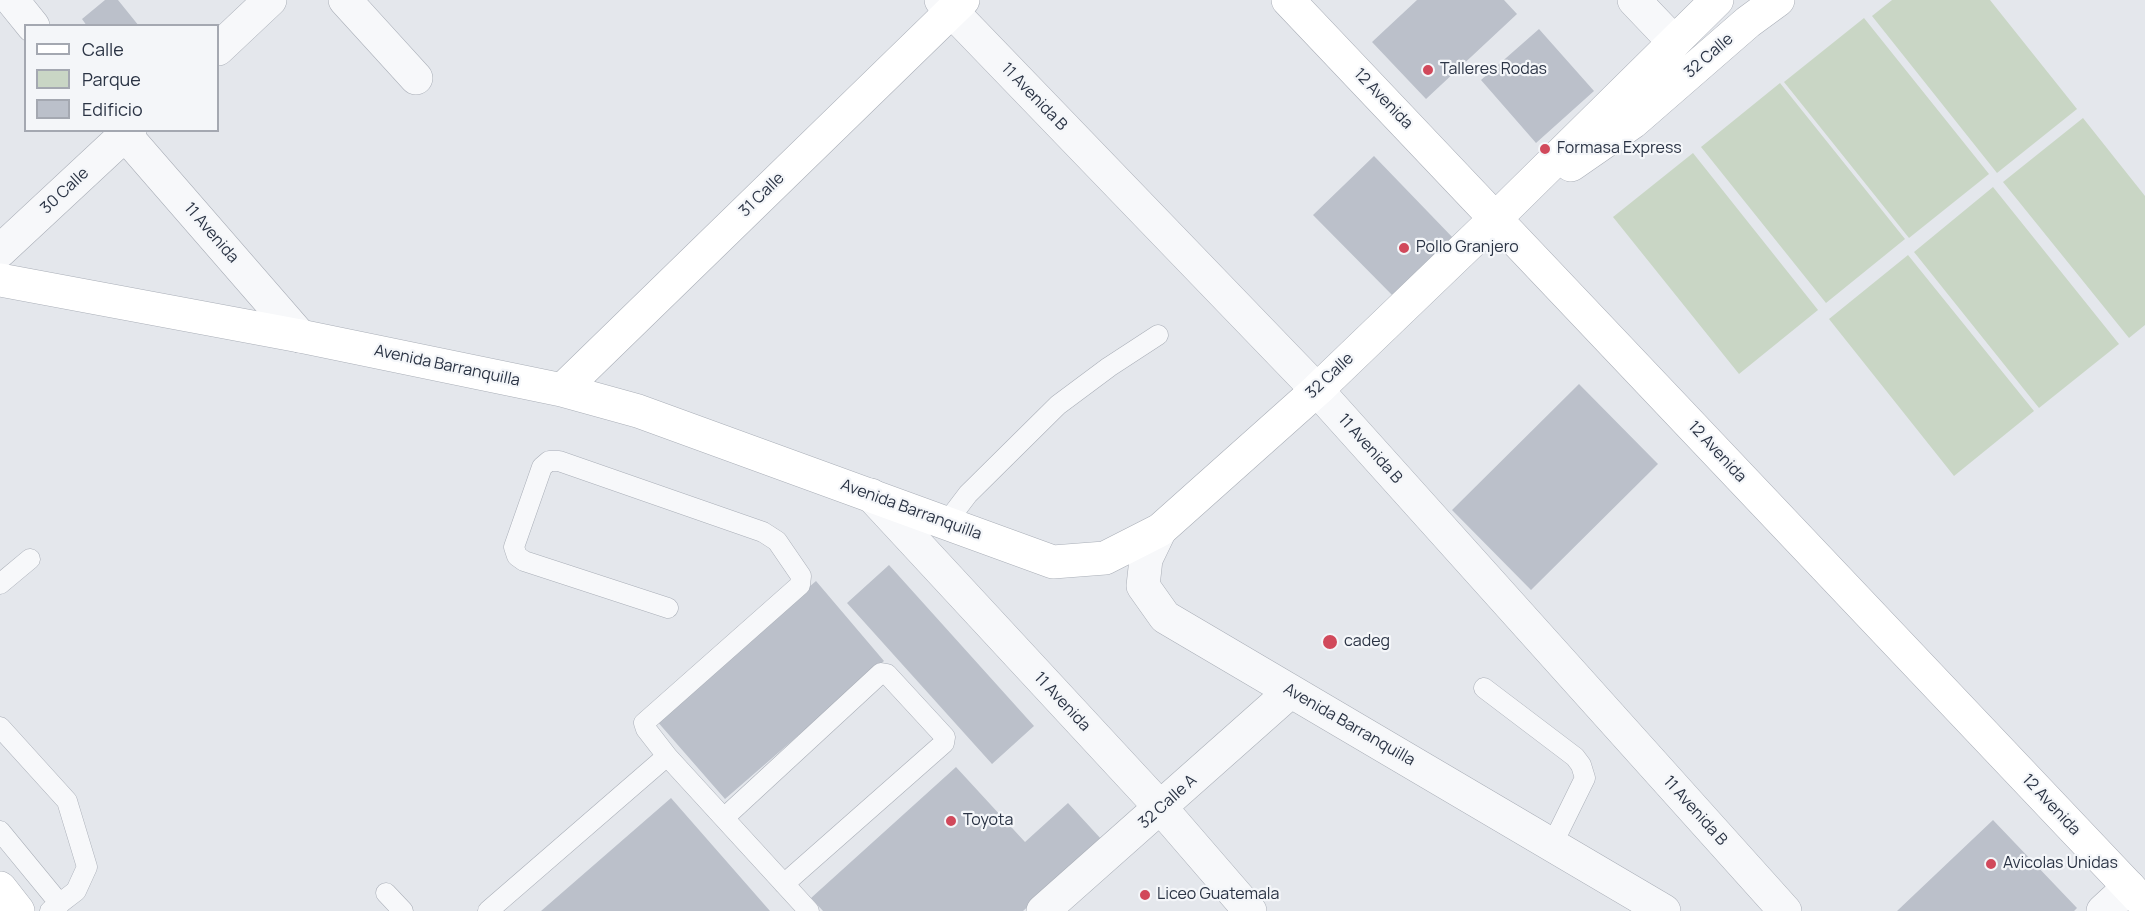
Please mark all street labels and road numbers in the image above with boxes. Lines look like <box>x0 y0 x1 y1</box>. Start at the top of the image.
street label: 32 Calle <box>1681 30 1737 82</box>
street label: 11 Avenida B <box>997 59 1071 135</box>
street label: 12 Avenida <box>1349 65 1417 133</box>
street label: 30 Calle <box>37 164 93 218</box>
street label: 31 Calle <box>735 169 789 221</box>
street label: 11 Avenida <box>180 199 242 267</box>
street label: Avenida Barranquilla <box>372 341 522 391</box>
street label: 32 Calle <box>1302 349 1358 403</box>
street label: 11 Avenida B <box>1334 410 1406 488</box>
street label: 12 Avenida <box>1684 417 1750 487</box>
street label: Avenida Barranquilla <box>838 476 984 544</box>
street label: 11 Avenida <box>1030 669 1094 735</box>
street label: Avenida Barranquilla <box>1280 680 1418 770</box>
street label: 12 Avenida <box>2018 770 2084 840</box>
street label: 32 Calle A <box>1135 771 1201 833</box>
street label: 11 Avenida B <box>1659 772 1731 850</box>

